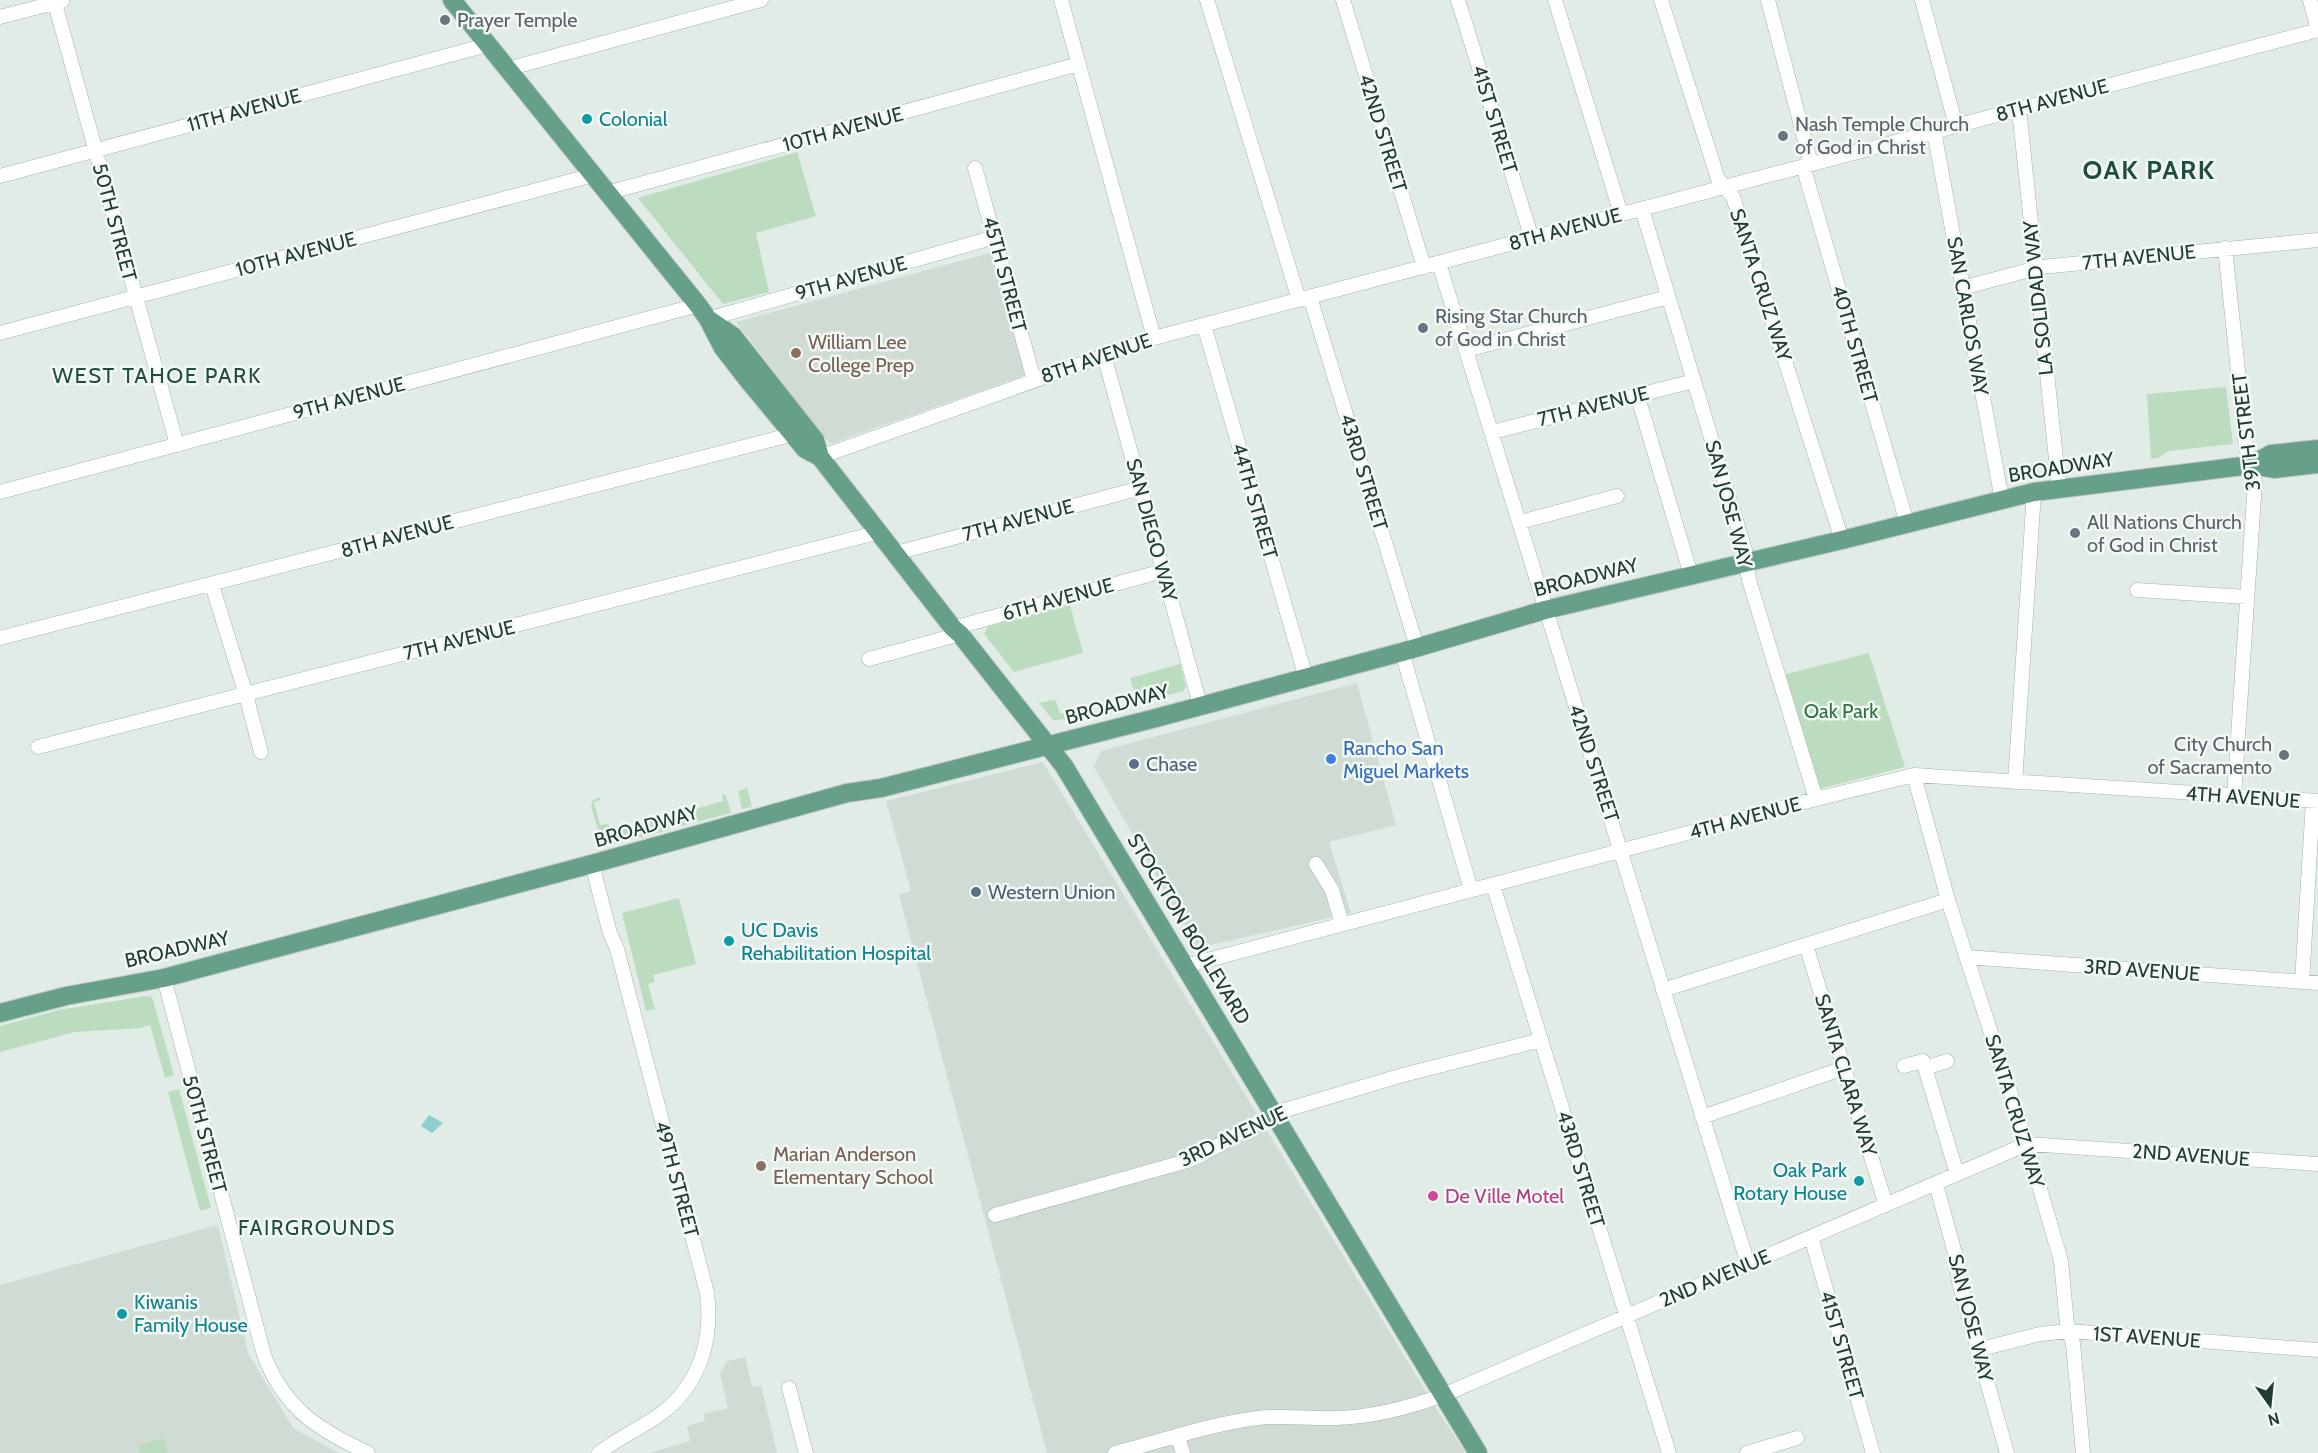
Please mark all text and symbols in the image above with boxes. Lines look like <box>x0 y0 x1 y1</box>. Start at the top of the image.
place label: Prayer Temple <box>457 8 577 32</box>
marker: Prayer Temple <box>438 13 452 27</box>
street label: 41ST STREET <box>1467 62 1523 176</box>
street label: 42ND STREET <box>1354 71 1412 195</box>
street label: 8TH AVENUE <box>1993 73 2111 127</box>
street label: 11TH AVENUE <box>185 83 303 137</box>
street label: 10TH AVENUE <box>780 101 906 157</box>
place label: Colonial <box>599 107 668 131</box>
marker: Colonial <box>580 112 594 126</box>
place label: Nash Temple Church of God in Christ <box>1795 112 1969 159</box>
marker: Nash Temple Church of God in Christ <box>1776 129 1790 143</box>
district label: OAK PARK <box>2082 154 2216 186</box>
street label: 50TH STREET <box>88 161 142 284</box>
street label: 8TH AVENUE <box>1506 202 1624 256</box>
street label: SANTA CRUZ WAY <box>1725 206 1797 365</box>
street label: 45TH STREET <box>978 213 1032 335</box>
street label: LA SOLIDAD WAY <box>2018 219 2058 376</box>
street label: 10TH AVENUE <box>233 226 359 282</box>
street label: SAN CARLOS WAY <box>1942 235 1994 398</box>
street label: 7TH AVENUE <box>2081 239 2197 275</box>
street label: 9TH AVENUE <box>792 251 910 305</box>
street label: 40TH STREET <box>1827 282 1883 406</box>
place label: Rising Star Church of God in Christ <box>1435 304 1587 351</box>
marker: Rising Star Church of God in Christ <box>1416 321 1430 335</box>
street label: 8TH AVENUE <box>1037 328 1155 388</box>
place label: William Lee College Prep <box>808 330 914 377</box>
marker: William Lee College Prep <box>789 346 803 360</box>
district label: WEST TAHOE PARK <box>52 362 262 389</box>
street label: 39TH STREET <box>2227 371 2265 492</box>
street label: 9TH AVENUE <box>290 372 408 424</box>
street label: 7TH AVENUE <box>1535 381 1651 431</box>
street label: 43RD STREET <box>1335 411 1393 534</box>
street label: SAN JOSE WAY <box>1700 438 1758 571</box>
street label: 44TH STREET <box>1227 440 1283 562</box>
street label: BROADWAY <box>2007 447 2116 487</box>
street label: SAN DIEGO WAY <box>1121 456 1183 605</box>
street label: 7TH AVENUE <box>960 494 1076 546</box>
street label: 8TH AVENUE <box>338 509 456 563</box>
place label: All Nations Church of God in Christ <box>2087 510 2242 557</box>
marker: All Nations Church of God in Christ <box>2068 526 2082 540</box>
street label: BROADWAY <box>1531 552 1641 602</box>
street label: 6TH AVENUE <box>1000 573 1116 625</box>
street label: 7TH AVENUE <box>401 615 517 665</box>
street label: BROADWAY <box>1062 678 1172 729</box>
park label: Oak Park <box>1804 699 1878 723</box>
street label: 42ND STREET <box>1564 701 1624 825</box>
place label: City Church of Sacramento <box>2147 732 2272 779</box>
place label: Rancho San Miguel Markets <box>1343 736 1469 783</box>
marker: City Church of Sacramento <box>2277 748 2291 762</box>
place label: Chase <box>1146 752 1197 776</box>
marker: Rancho San Miguel Markets <box>1324 752 1338 766</box>
marker: Chase <box>1127 757 1141 771</box>
street label: 4TH AVENUE <box>2185 781 2301 813</box>
street label: 4TH AVENUE <box>1686 792 1804 844</box>
street label: BROADWAY <box>592 800 701 852</box>
street label: STOCKTON BOULEVARD <box>1123 829 1255 1029</box>
place label: Western Union <box>988 880 1115 904</box>
marker: Western Union <box>969 885 983 899</box>
place label: UC Davis Rehabilitation Hospital <box>741 918 931 965</box>
street label: BROADWAY <box>122 925 232 973</box>
marker: UC Davis Rehabilitation Hospital <box>722 934 736 948</box>
street label: 3RD AVENUE <box>2083 954 2201 986</box>
street label: SANTA CLARA WAY <box>1810 991 1882 1160</box>
street label: SANTA CRUZ WAY <box>1980 1031 2050 1191</box>
street label: 50TH STREET <box>178 1073 232 1196</box>
street label: 3RD AVENUE <box>1175 1101 1291 1171</box>
street label: 43RD STREET <box>1552 1108 1610 1231</box>
street label: 49TH STREET <box>650 1118 704 1240</box>
street label: 2ND AVENUE <box>2131 1139 2251 1171</box>
place label: Marian Anderson Elementary School <box>773 1142 934 1189</box>
place label: Oak Park Rotary House <box>1733 1158 1847 1205</box>
marker: Marian Anderson Elementary School <box>754 1159 768 1173</box>
marker: Oak Park Rotary House <box>1852 1174 1866 1188</box>
place label: De Ville Motel <box>1445 1184 1564 1208</box>
marker: De Ville Motel <box>1426 1189 1440 1203</box>
district label: FAIRGROUNDS <box>238 1215 396 1240</box>
street label: 2ND AVENUE <box>1656 1244 1774 1312</box>
street label: SAN JOSE WAY <box>1944 1252 1999 1385</box>
street label: 41ST STREET <box>1815 1288 1869 1403</box>
place label: Kiwanis Family House <box>134 1290 248 1337</box>
marker: Kiwanis Family House <box>115 1307 129 1321</box>
street label: 1ST AVENUE <box>2092 1321 2202 1353</box>
north arrow <box>2240 1375 2300 1435</box>
text: N <box>2266 1408 2282 1430</box>

